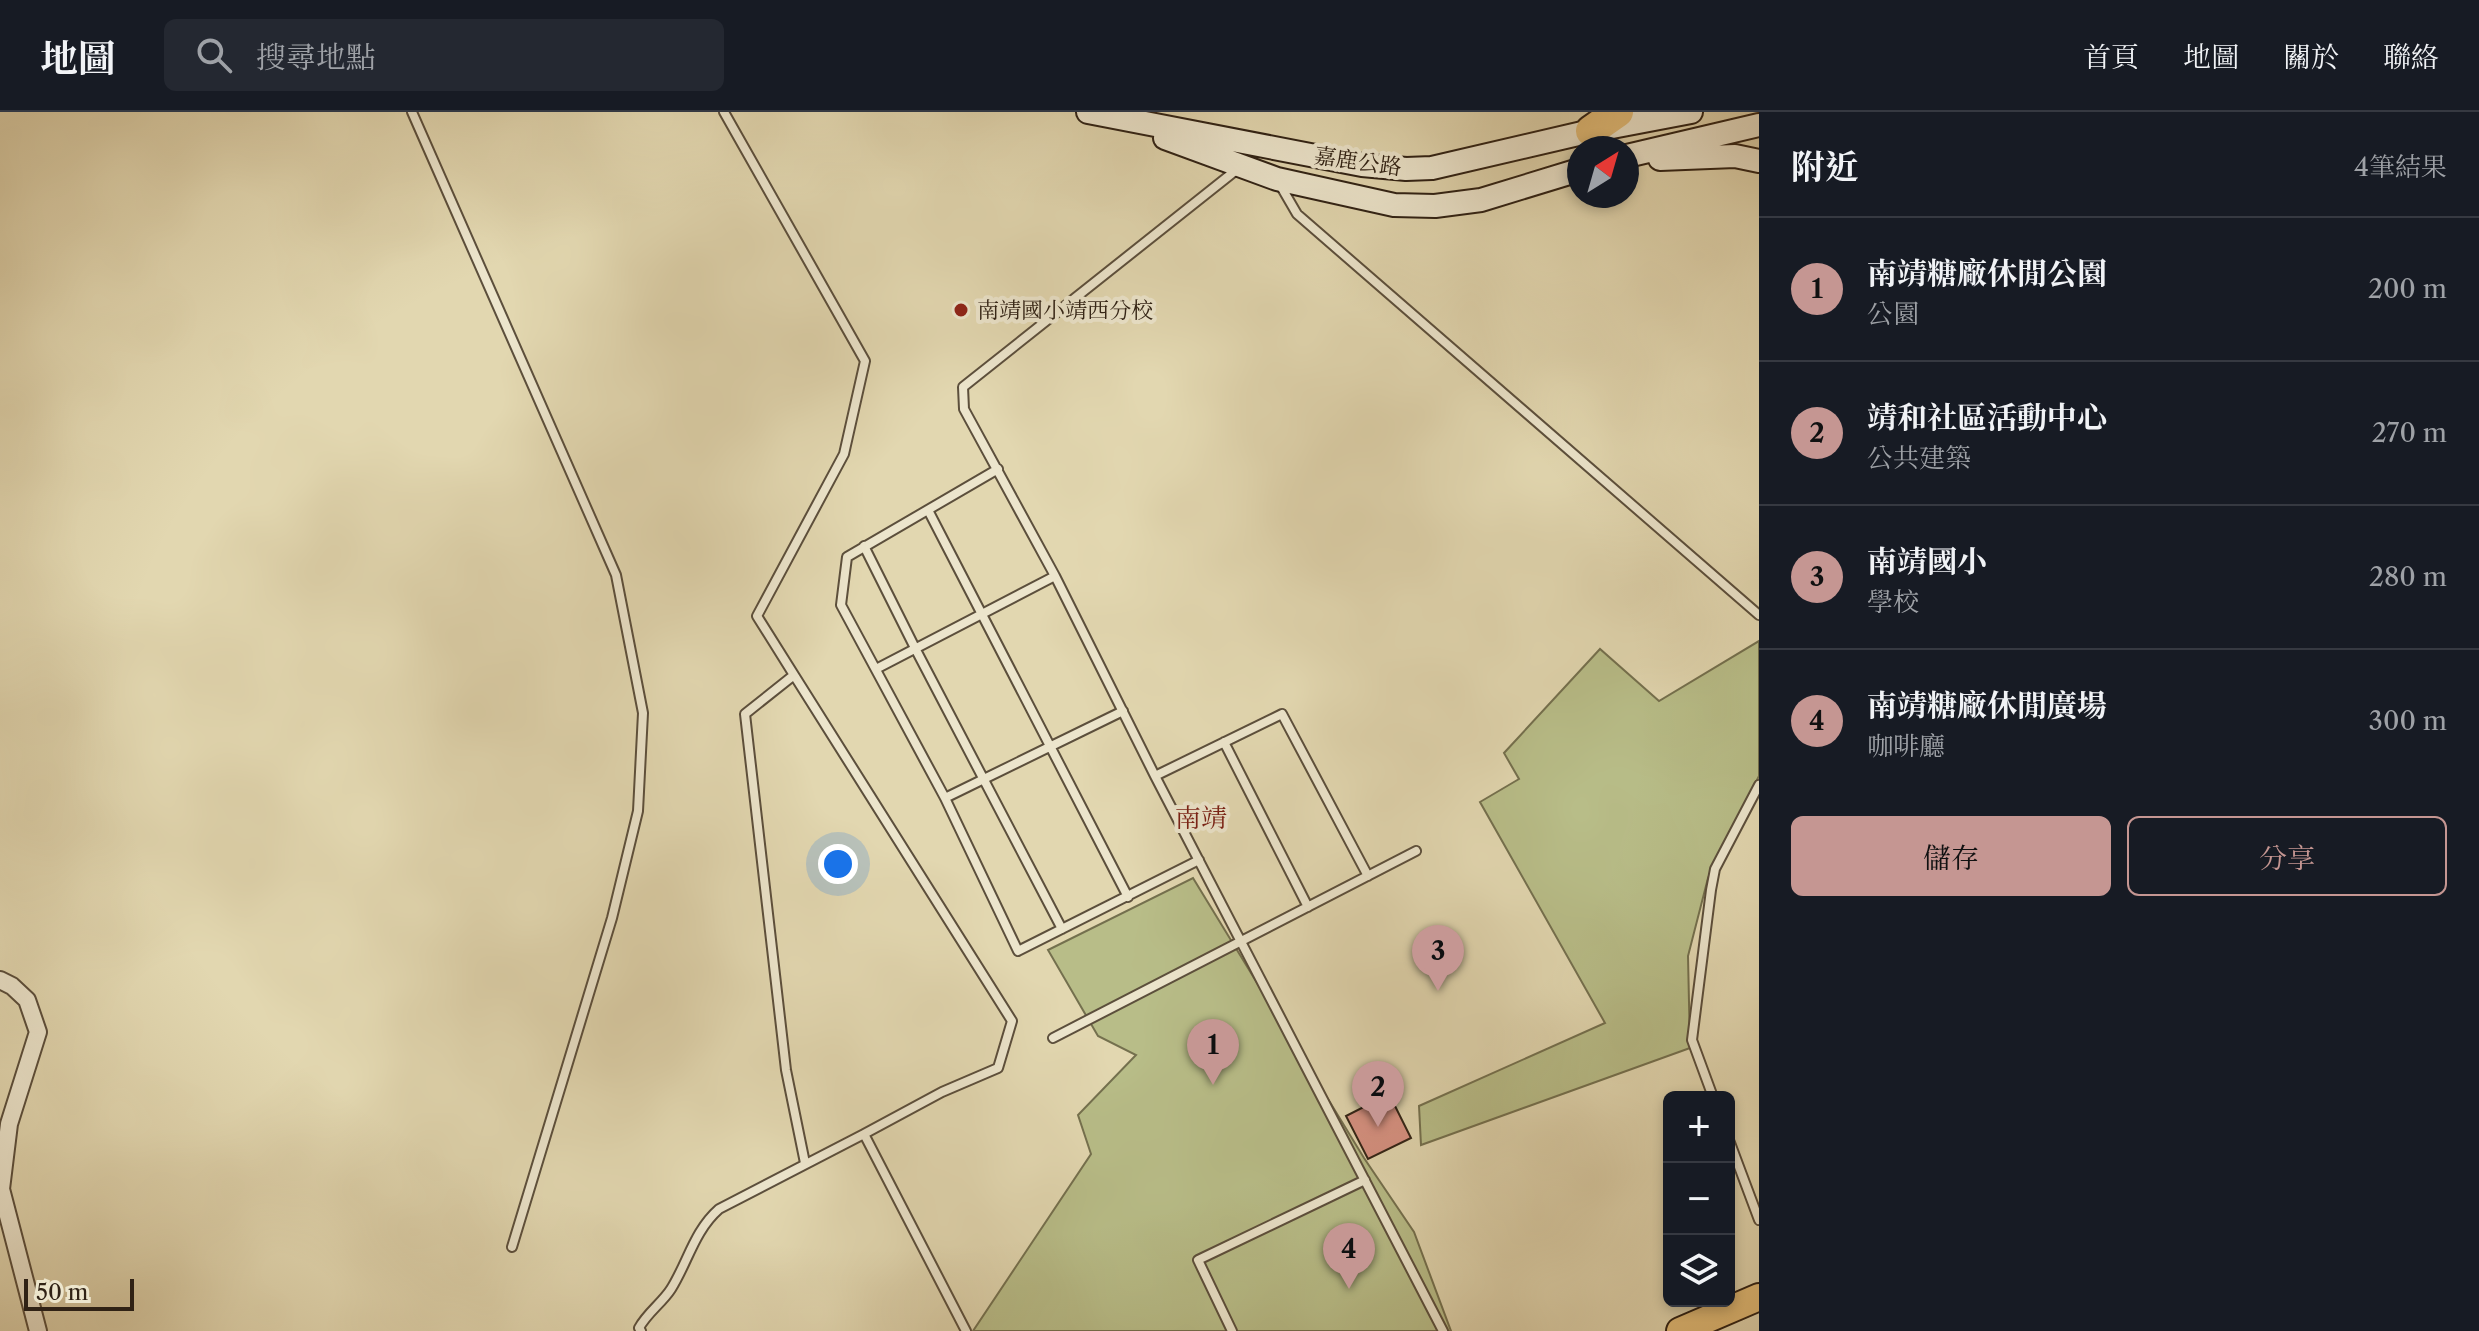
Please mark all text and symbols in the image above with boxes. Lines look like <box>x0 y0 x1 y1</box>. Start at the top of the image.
search box <box>164 19 724 91</box>
icon: search <box>192 33 236 77</box>
text: 地圖 <box>40 35 116 82</box>
text: 搜尋地點 <box>256 39 376 76</box>
text: 首頁 <box>2083 40 2139 74</box>
text: 地圖 <box>2183 40 2239 74</box>
text: 關於 <box>2283 40 2339 74</box>
text: 聯絡 <box>2383 40 2439 74</box>
north arrow <box>1567 136 1639 208</box>
street label: 嘉鹿公路 <box>1312 142 1403 181</box>
text: 附近 <box>1791 146 1859 188</box>
text: 4筆結果 <box>2354 151 2447 183</box>
text: 南靖糖廠休閒公園 <box>1867 255 2107 292</box>
text: 1 <box>1811 273 1823 305</box>
text: 200 m <box>2368 273 2447 305</box>
place label: 南靖國小靖西分校 <box>977 297 1153 324</box>
text: 公園 <box>1867 298 1919 330</box>
marker: 南靖國小靖西分校 <box>952 301 970 319</box>
text: 靖和社區活動中心 <box>1867 399 2107 436</box>
text: 2 <box>1809 417 1825 449</box>
text: 270 m <box>2372 417 2447 449</box>
text: 公共建築 <box>1867 442 1971 474</box>
text: 南靖國小 <box>1867 543 1987 580</box>
text: 3 <box>1810 561 1824 593</box>
text: 280 m <box>2369 561 2447 593</box>
text: 學校 <box>1867 586 1919 618</box>
text: 南靖糖廠休閒廣場 <box>1867 687 2107 724</box>
text: 4 <box>1809 705 1825 737</box>
text: 300 m <box>2369 705 2447 737</box>
text: 咖啡廳 <box>1867 730 1945 762</box>
district label: 南靖 <box>1175 802 1227 834</box>
button: 儲存 <box>1791 816 2111 896</box>
button: 分享 <box>2127 816 2447 896</box>
your location <box>818 844 858 884</box>
pin: 3 <box>1412 925 1464 991</box>
pin: 1 <box>1187 1019 1239 1085</box>
pin: 2 <box>1352 1061 1404 1127</box>
map controls <box>1663 1091 1735 1307</box>
button: + <box>1663 1091 1735 1163</box>
button: − <box>1663 1163 1735 1235</box>
pin: 4 <box>1323 1223 1375 1289</box>
button: layers <box>1663 1235 1735 1307</box>
scale bar <box>24 1275 134 1311</box>
text: 50 m <box>36 1279 88 1306</box>

